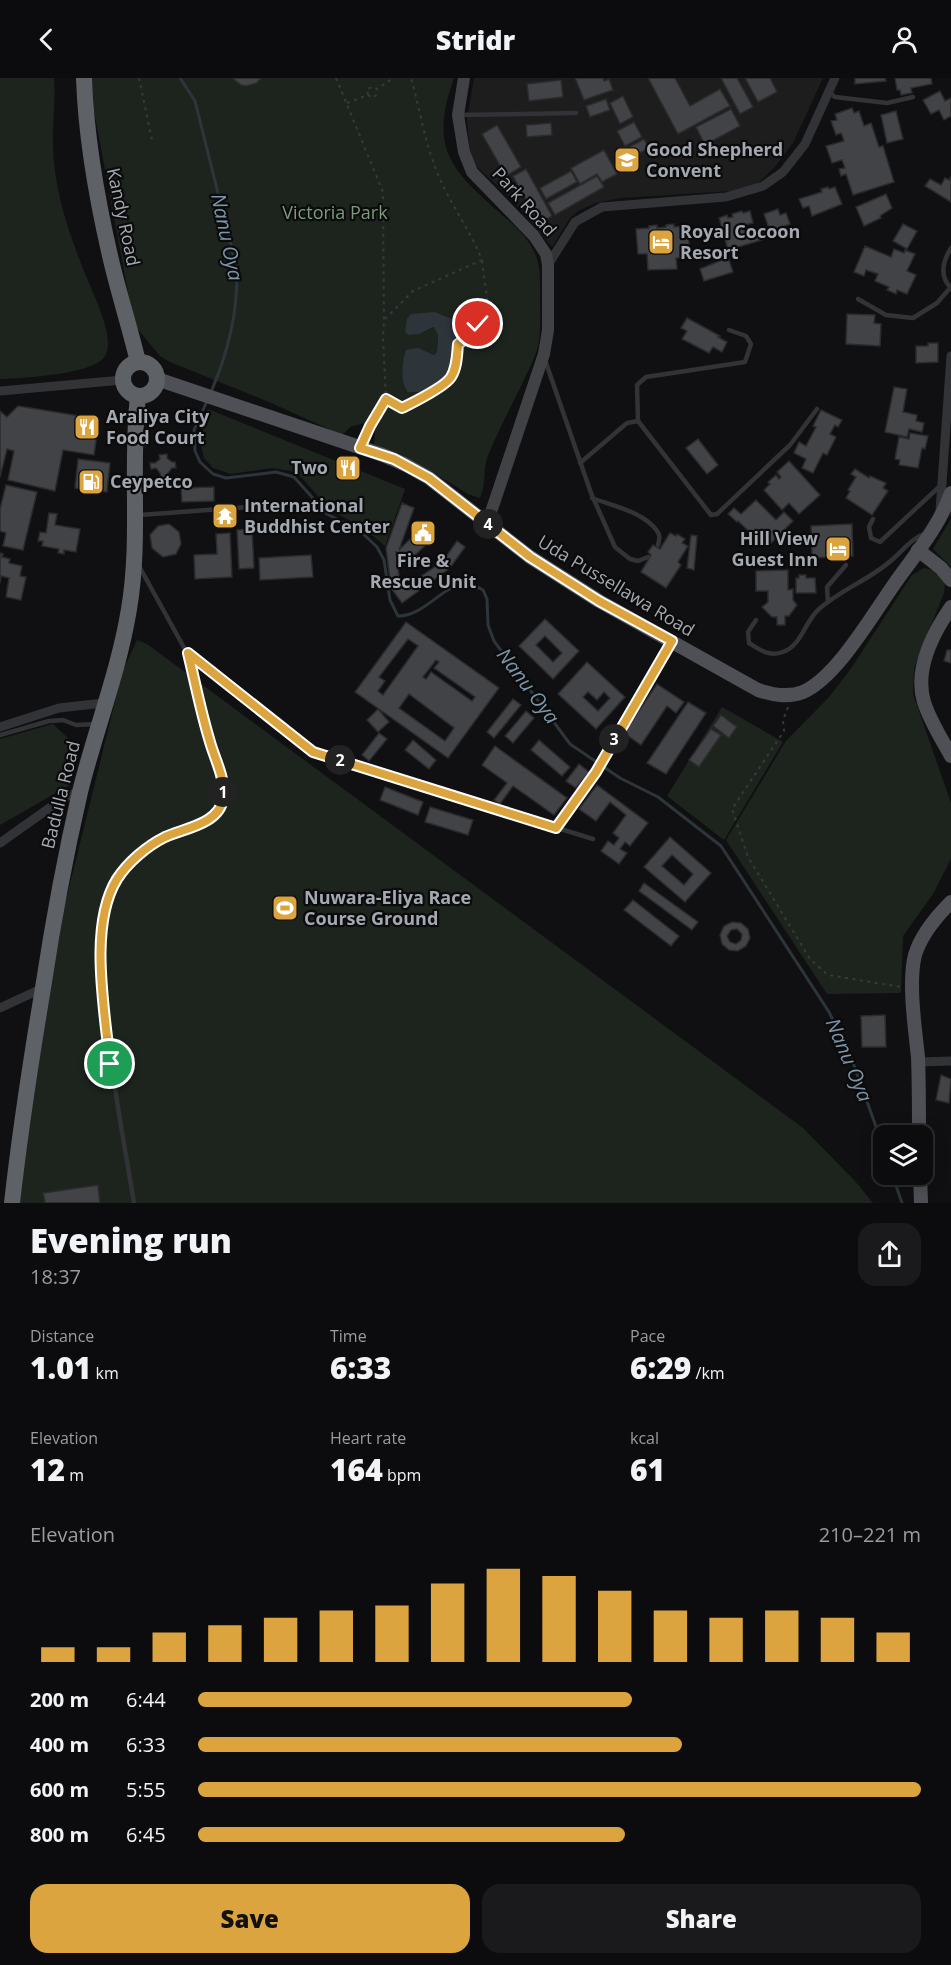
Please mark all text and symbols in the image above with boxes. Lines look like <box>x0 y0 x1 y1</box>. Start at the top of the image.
text: Stridr <box>436 21 515 58</box>
icon: back <box>30 23 63 56</box>
icon: person <box>888 23 921 56</box>
place label: Good Shepherd Convent <box>646 137 783 182</box>
school or university icon: Good Shepherd Convent <box>612 145 642 175</box>
street label: Park Road <box>487 162 562 241</box>
street label: Kandy Road <box>102 166 146 268</box>
water label: Nanu Oya <box>205 191 250 283</box>
park label: Victoria Park <box>282 200 388 224</box>
place label: Royal Cocoon Resort <box>680 219 800 264</box>
hotel icon: Royal Cocoon Resort <box>646 227 676 257</box>
pin <box>452 298 503 349</box>
icon: check <box>461 307 494 340</box>
place label: Araliya City Food Court <box>106 404 210 449</box>
restaurant icon: Araliya City Food Court <box>72 412 102 442</box>
restaurant icon: Two <box>333 453 363 483</box>
place label: Two <box>291 455 328 479</box>
fuel station icon: Ceypetco <box>76 467 106 497</box>
place label: Ceypetco <box>110 469 193 493</box>
place label: International Buddhist Center <box>244 493 390 538</box>
temple icon: International Buddhist Center <box>210 501 240 531</box>
pin: 4 <box>473 509 503 539</box>
text: 4 <box>483 513 493 535</box>
public building icon: Fire & Rescue Unit <box>408 518 438 548</box>
place label: Hill View Guest Inn <box>731 526 819 571</box>
street label: Uda Pussellawa Road <box>534 529 699 641</box>
hotel icon: Hill View Guest Inn <box>823 534 853 564</box>
place label: Fire & Rescue Unit <box>370 548 476 593</box>
water label: Nanu Oya <box>491 642 566 729</box>
pin: 3 <box>599 724 629 754</box>
text: 3 <box>609 728 619 750</box>
street label: Badulla Road <box>35 738 85 851</box>
pin: 2 <box>325 745 355 775</box>
text: 2 <box>335 749 345 771</box>
pin: 1 <box>208 777 238 807</box>
text: 1 <box>218 781 228 803</box>
place label: Nuwara-Eliya Race Course Ground <box>304 885 471 930</box>
sports icon: Nuwara-Eliya Race Course Ground <box>270 893 300 923</box>
water label: Nanu Oya <box>820 1014 879 1106</box>
pin <box>84 1038 135 1089</box>
icon: arrive <box>93 1047 126 1080</box>
map controls <box>873 1125 933 1185</box>
button: layers <box>873 1125 933 1185</box>
text: Evening run <box>30 1218 232 1263</box>
button: share <box>858 1223 921 1286</box>
text: 18:37 <box>30 1263 81 1290</box>
text: Distance <box>30 1325 94 1347</box>
text: Time <box>330 1325 367 1347</box>
text: Pace <box>630 1325 665 1347</box>
text: 1.01 <box>30 1347 91 1388</box>
text: 6:33 <box>330 1347 391 1388</box>
text: 6:29 <box>630 1347 691 1388</box>
text: km <box>91 1362 119 1384</box>
text: /km <box>691 1362 725 1384</box>
text: Elevation <box>30 1427 98 1449</box>
text: Heart rate <box>330 1427 406 1449</box>
text: kcal <box>630 1427 659 1449</box>
text: 12 <box>30 1449 65 1490</box>
text: 164 <box>330 1449 383 1490</box>
text: 61 <box>630 1449 665 1490</box>
text: m <box>65 1464 84 1486</box>
text: bpm <box>383 1464 421 1486</box>
text: Elevation <box>30 1521 115 1548</box>
text: 210–221 m <box>819 1521 921 1548</box>
text: 200 m <box>30 1686 89 1713</box>
text: 6:44 <box>126 1686 166 1713</box>
text: 400 m <box>30 1731 89 1758</box>
text: 6:33 <box>126 1731 166 1758</box>
text: 600 m <box>30 1776 89 1803</box>
text: 5:55 <box>126 1776 166 1803</box>
text: 800 m <box>30 1821 89 1848</box>
text: 6:45 <box>126 1821 166 1848</box>
button: Save <box>30 1884 470 1953</box>
button: Share <box>482 1884 921 1953</box>

